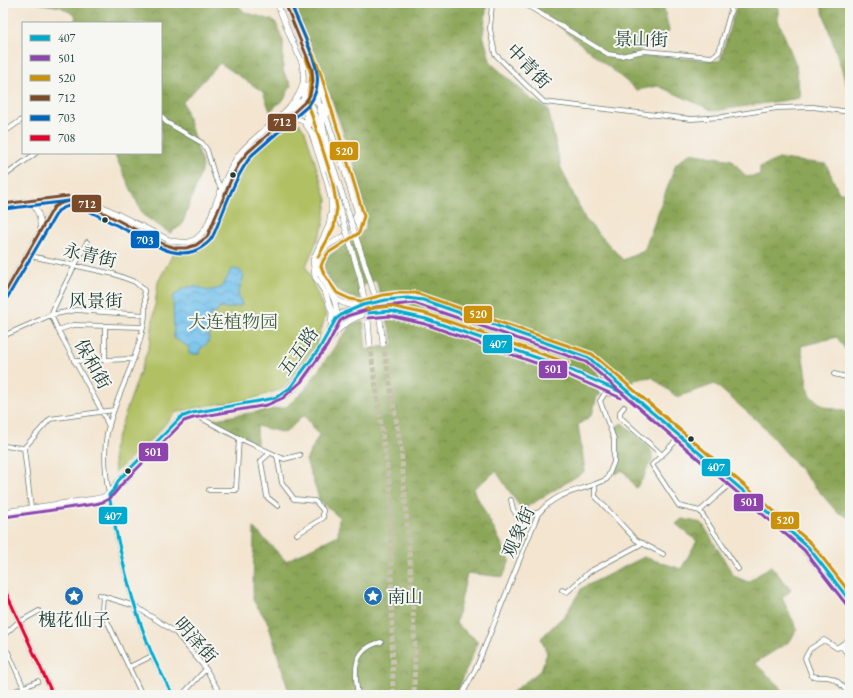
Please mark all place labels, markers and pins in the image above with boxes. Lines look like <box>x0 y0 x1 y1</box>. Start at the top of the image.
unlabelled marker <box>228 170 238 180</box>
unlabelled marker <box>100 215 110 225</box>
unlabelled marker <box>686 434 696 444</box>
unlabelled marker <box>123 466 133 476</box>
place icon: 槐花仙子 <box>63 585 85 607</box>
place icon: 南山 <box>362 585 384 607</box>
place label: 南山 <box>387 585 423 608</box>
place label: 槐花仙子 <box>38 608 110 631</box>

